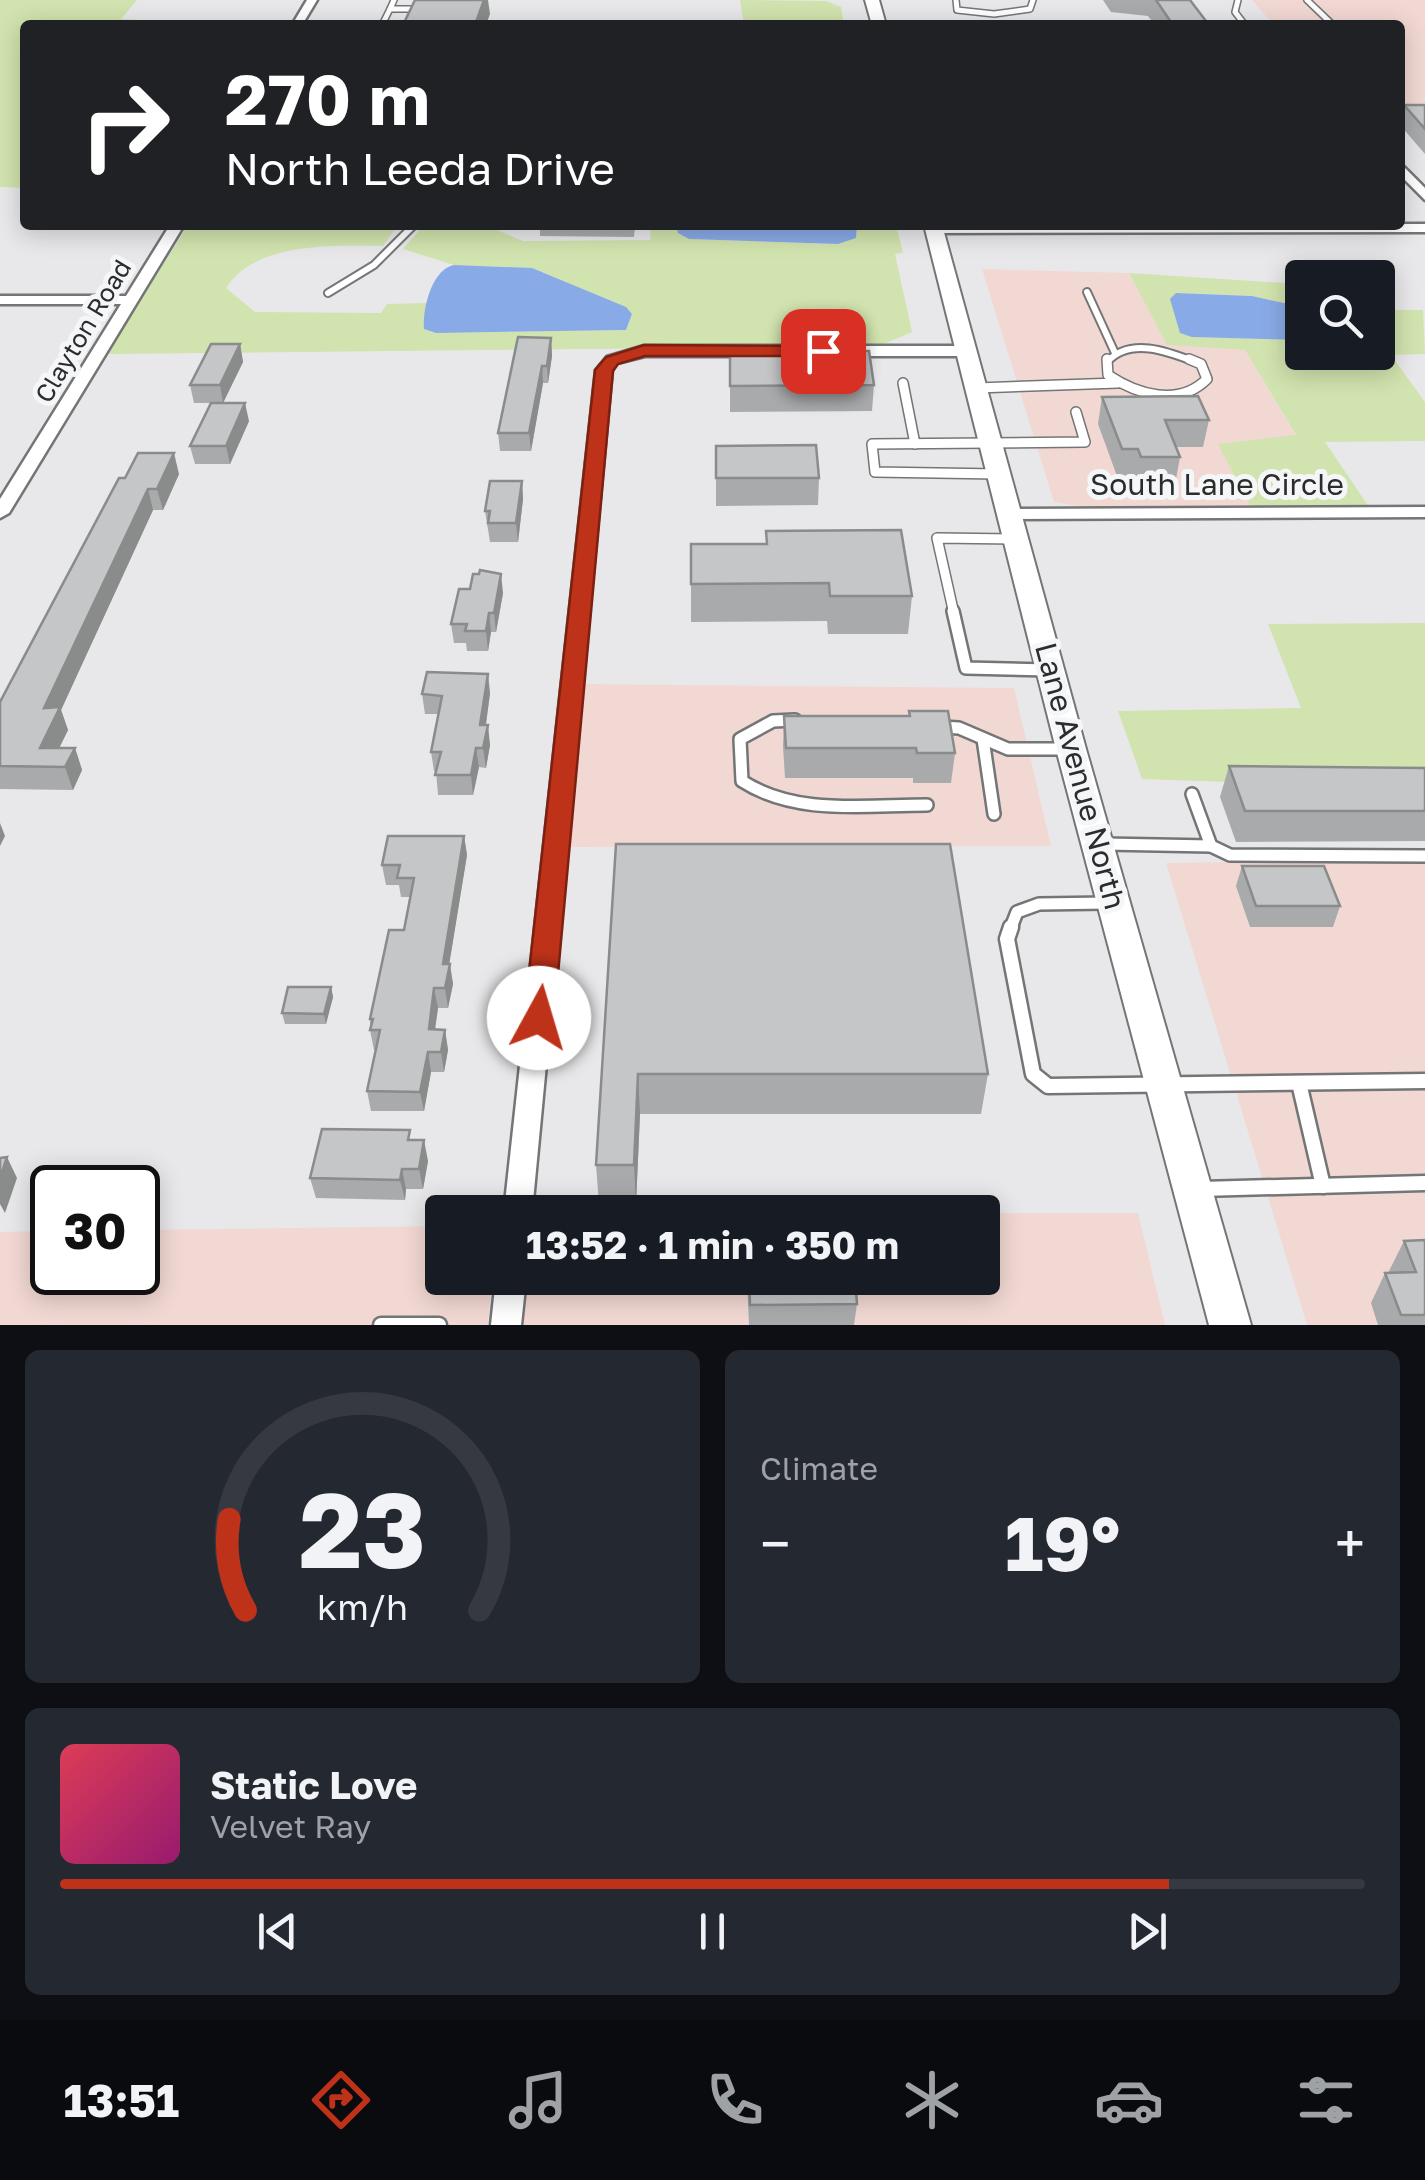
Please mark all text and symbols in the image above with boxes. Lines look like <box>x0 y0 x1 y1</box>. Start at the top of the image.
text: 270 m <box>225 56 430 140</box>
icon: right <box>60 60 190 190</box>
text: North Leeda Drive <box>225 141 615 195</box>
street label: Clayton Road <box>28 254 137 408</box>
map controls <box>1285 260 1395 370</box>
button: search <box>1285 260 1395 370</box>
pin <box>781 309 866 394</box>
icon: arrive <box>796 324 851 379</box>
street label: South Lane Circle <box>1090 466 1344 502</box>
street label: Lane Avenue North <box>1028 638 1134 913</box>
position arrow <box>487 966 591 1070</box>
speed limit sign: 30 <box>30 1165 160 1295</box>
text: 13:52 · 1 min · 350 m <box>526 1222 899 1267</box>
text: Climate <box>760 1449 878 1487</box>
text: 23 <box>299 1466 426 1591</box>
text: 19° <box>1005 1497 1120 1588</box>
text: − <box>760 1510 790 1576</box>
text: + <box>1335 1510 1365 1576</box>
text: km/h <box>317 1585 408 1628</box>
text: Static Love <box>210 1762 417 1807</box>
text: Velvet Ray <box>210 1807 371 1845</box>
icon: previous <box>250 1904 305 1959</box>
icon: pause <box>685 1904 740 1959</box>
icon: next <box>1120 1904 1175 1959</box>
icon: directions <box>306 2065 376 2135</box>
icon: music <box>503 2065 573 2135</box>
icon: phone <box>700 2065 770 2135</box>
icon: climate <box>897 2065 967 2135</box>
icon: car <box>1094 2065 1164 2135</box>
icon: filters <box>1291 2065 1361 2135</box>
text: 13:51 <box>64 2073 179 2127</box>

